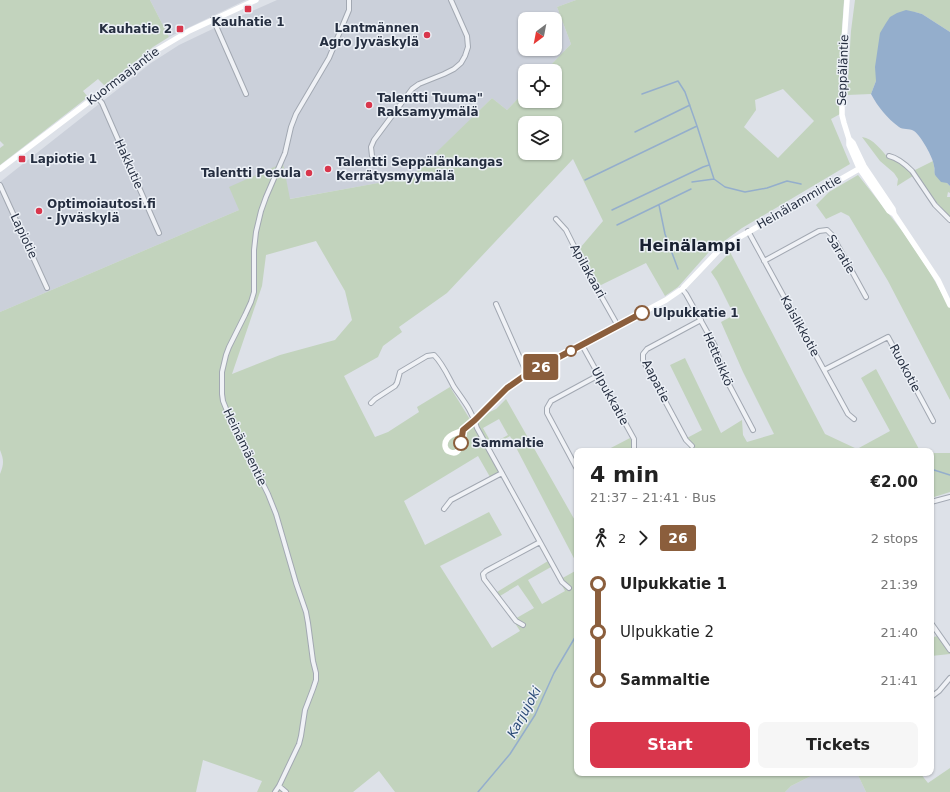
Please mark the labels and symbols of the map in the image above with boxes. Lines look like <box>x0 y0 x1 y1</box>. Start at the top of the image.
marker: Kauhatie 1 <box>243 4 253 14</box>
north arrow <box>518 12 562 56</box>
place label: Kauhatie 1 <box>211 15 285 29</box>
place label: Lantmännen Agro Jyväskylä <box>319 21 419 49</box>
place label: Kauhatie 2 <box>99 22 172 36</box>
marker: Kauhatie 2 <box>175 24 185 34</box>
marker: Lantmännen Agro Jyväskylä <box>422 30 432 40</box>
street label: Seppäläntie <box>835 34 851 106</box>
street label: Kuormaajantie <box>84 44 162 108</box>
place label: Talentti Tuuma" Raksamyymälä <box>377 91 483 119</box>
marker: Talentti Tuuma" Raksamyymälä <box>364 100 374 110</box>
street label: Hakkutie <box>112 137 146 191</box>
place label: Lapiotie 1 <box>30 152 97 166</box>
marker: Lapiotie 1 <box>17 154 27 164</box>
place label: Talentti Seppälänkangas Kerrätysmyymälä <box>336 155 503 183</box>
marker: Talentti Seppälänkangas Kerrätysmyymälä <box>323 164 333 174</box>
place label: Talentti Pesula <box>201 166 301 180</box>
marker: Talentti Pesula <box>304 168 314 178</box>
street label: Heinälammintie <box>754 172 844 232</box>
place label: Optimoiautosi.fi - Jyväskylä <box>47 197 156 225</box>
marker: Optimoiautosi.fi - Jyväskylä <box>34 206 44 216</box>
street label: Lapiotie <box>8 211 40 261</box>
street label: Saratie <box>824 232 858 276</box>
district label: Heinälampi <box>639 236 741 255</box>
street label: Apilakaari <box>567 242 609 300</box>
street label: Kaislikkotie <box>778 293 822 359</box>
marker: Ulpukkatie 1 <box>634 305 650 321</box>
place label: Ulpukkatie 1 <box>653 306 739 320</box>
street label: Hetteikkö <box>700 330 736 388</box>
street label: Ruokotie <box>887 342 923 394</box>
unlabelled marker <box>565 345 577 357</box>
line badge: 26 <box>523 354 559 380</box>
street label: Aapatie <box>639 357 673 405</box>
street label: Ulpukkatie <box>588 365 632 427</box>
street label: Heinämäentie <box>220 406 270 488</box>
marker: Sammaltie <box>453 435 469 451</box>
place label: Sammaltie <box>472 436 544 450</box>
water label: Karjujoki <box>504 684 544 740</box>

